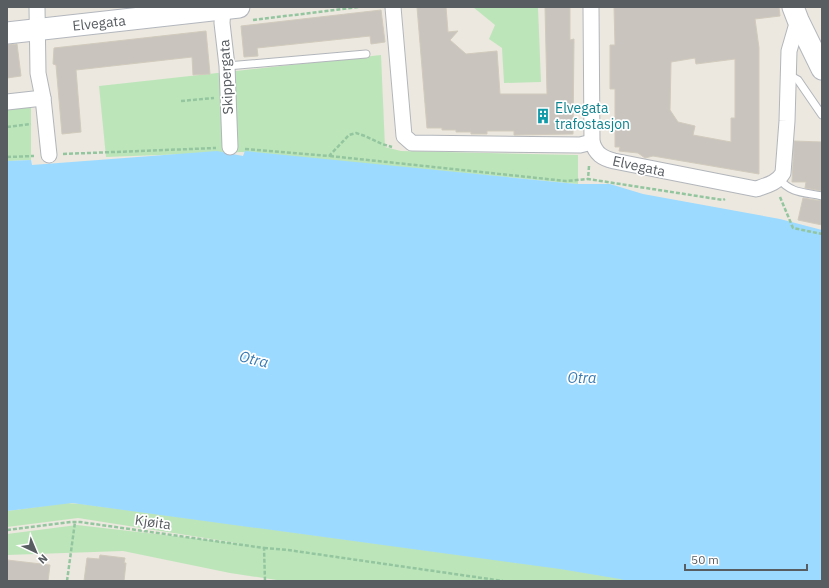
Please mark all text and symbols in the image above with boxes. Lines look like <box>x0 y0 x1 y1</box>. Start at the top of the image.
street label: Elvegata <box>71 11 127 35</box>
street label: Skippergata <box>215 39 237 115</box>
place label: Elvegata trafostasjon <box>555 99 630 133</box>
building icon: Elvegata trafostasjon <box>534 107 552 125</box>
street label: Elvegata <box>611 152 668 180</box>
water label: Otra <box>238 346 271 372</box>
water label: Otra <box>567 368 597 387</box>
street label: Kjøita <box>134 511 173 534</box>
north arrow <box>16 532 56 572</box>
scale bar <box>685 546 807 572</box>
text: N <box>35 551 51 567</box>
text: 50 m <box>691 552 719 567</box>

